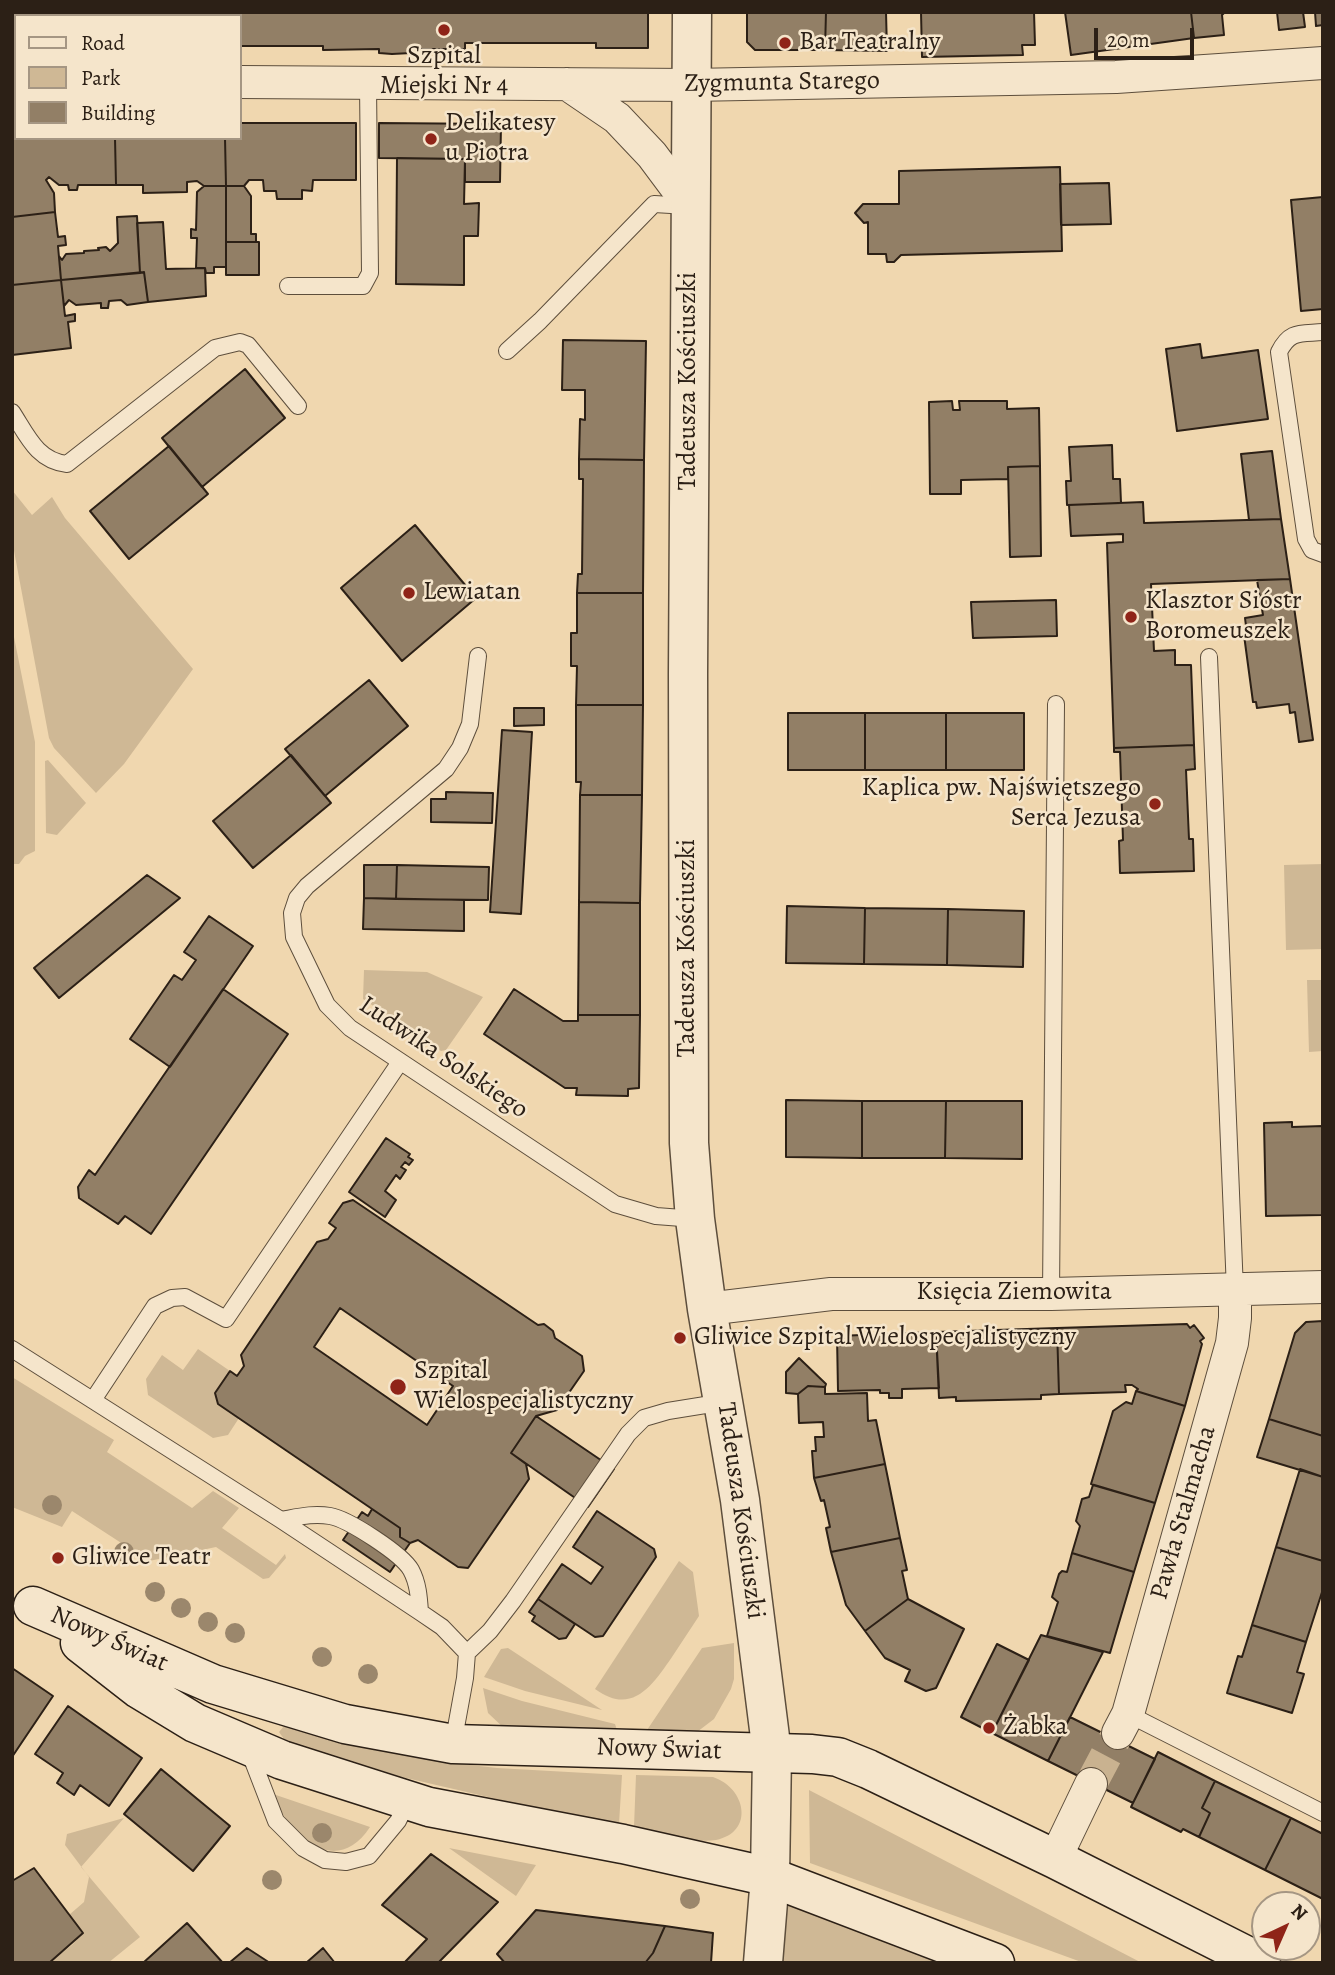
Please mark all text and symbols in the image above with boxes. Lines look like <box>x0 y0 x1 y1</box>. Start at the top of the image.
legend <box>14 14 242 140</box>
scale bar <box>1097 14 1197 58</box>
marker: Szpital Miejski Nr 4 <box>436 22 452 38</box>
text: 20 m <box>1107 26 1150 54</box>
place label: Bar Teatralny <box>799 27 940 59</box>
text: Road <box>81 29 125 57</box>
marker: Bar Teatralny <box>777 35 793 51</box>
place label: Szpital Miejski Nr 4 <box>380 41 508 102</box>
text: Park <box>81 64 120 92</box>
street label: Zygmunta Starego <box>684 66 880 100</box>
text: Building <box>81 99 155 127</box>
place label: Delikatesy u Piotra <box>445 108 555 170</box>
marker: Delikatesy u Piotra <box>423 131 439 147</box>
street label: Tadeusza Kościuszki <box>673 272 705 490</box>
place label: Lewiatan <box>423 577 521 609</box>
marker: Lewiatan <box>401 585 417 601</box>
place label: Klasztor Sióstr Boromeuszek <box>1145 586 1302 648</box>
marker: Klasztor Sióstr Boromeuszek <box>1123 609 1139 625</box>
place label: Kaplica pw. Najświętszego Serca Jezusa <box>862 773 1141 834</box>
marker: Kaplica pw. Najświętszego Serca Jezusa <box>1147 796 1163 812</box>
street label: Tadeusza Kościuszki <box>672 839 704 1057</box>
street label: Ludwika Solskiego <box>353 990 533 1126</box>
street label: Księcia Ziemowita <box>916 1277 1112 1309</box>
place label: Gliwice Szpital Wielospecjalistyczny <box>694 1322 1076 1354</box>
marker: Gliwice Szpital Wielospecjalistyczny <box>672 1330 688 1346</box>
place label: Szpital Wielospecjalistyczny <box>414 1356 633 1418</box>
marker: Szpital Wielospecjalistyczny <box>388 1377 408 1397</box>
street label: Tadeusza Kościuszki <box>709 1401 771 1621</box>
street label: Pawła Stalmacha <box>1144 1422 1224 1604</box>
place label: Gliwice Teatr <box>72 1542 211 1574</box>
marker: Gliwice Teatr <box>50 1550 66 1566</box>
street label: Nowy Świat <box>45 1600 173 1680</box>
place label: Żabka <box>1003 1712 1068 1744</box>
marker: Żabka <box>981 1720 997 1736</box>
street label: Nowy Świat <box>596 1732 722 1768</box>
north arrow <box>1251 1891 1321 1961</box>
text: N <box>1285 1898 1313 1926</box>

